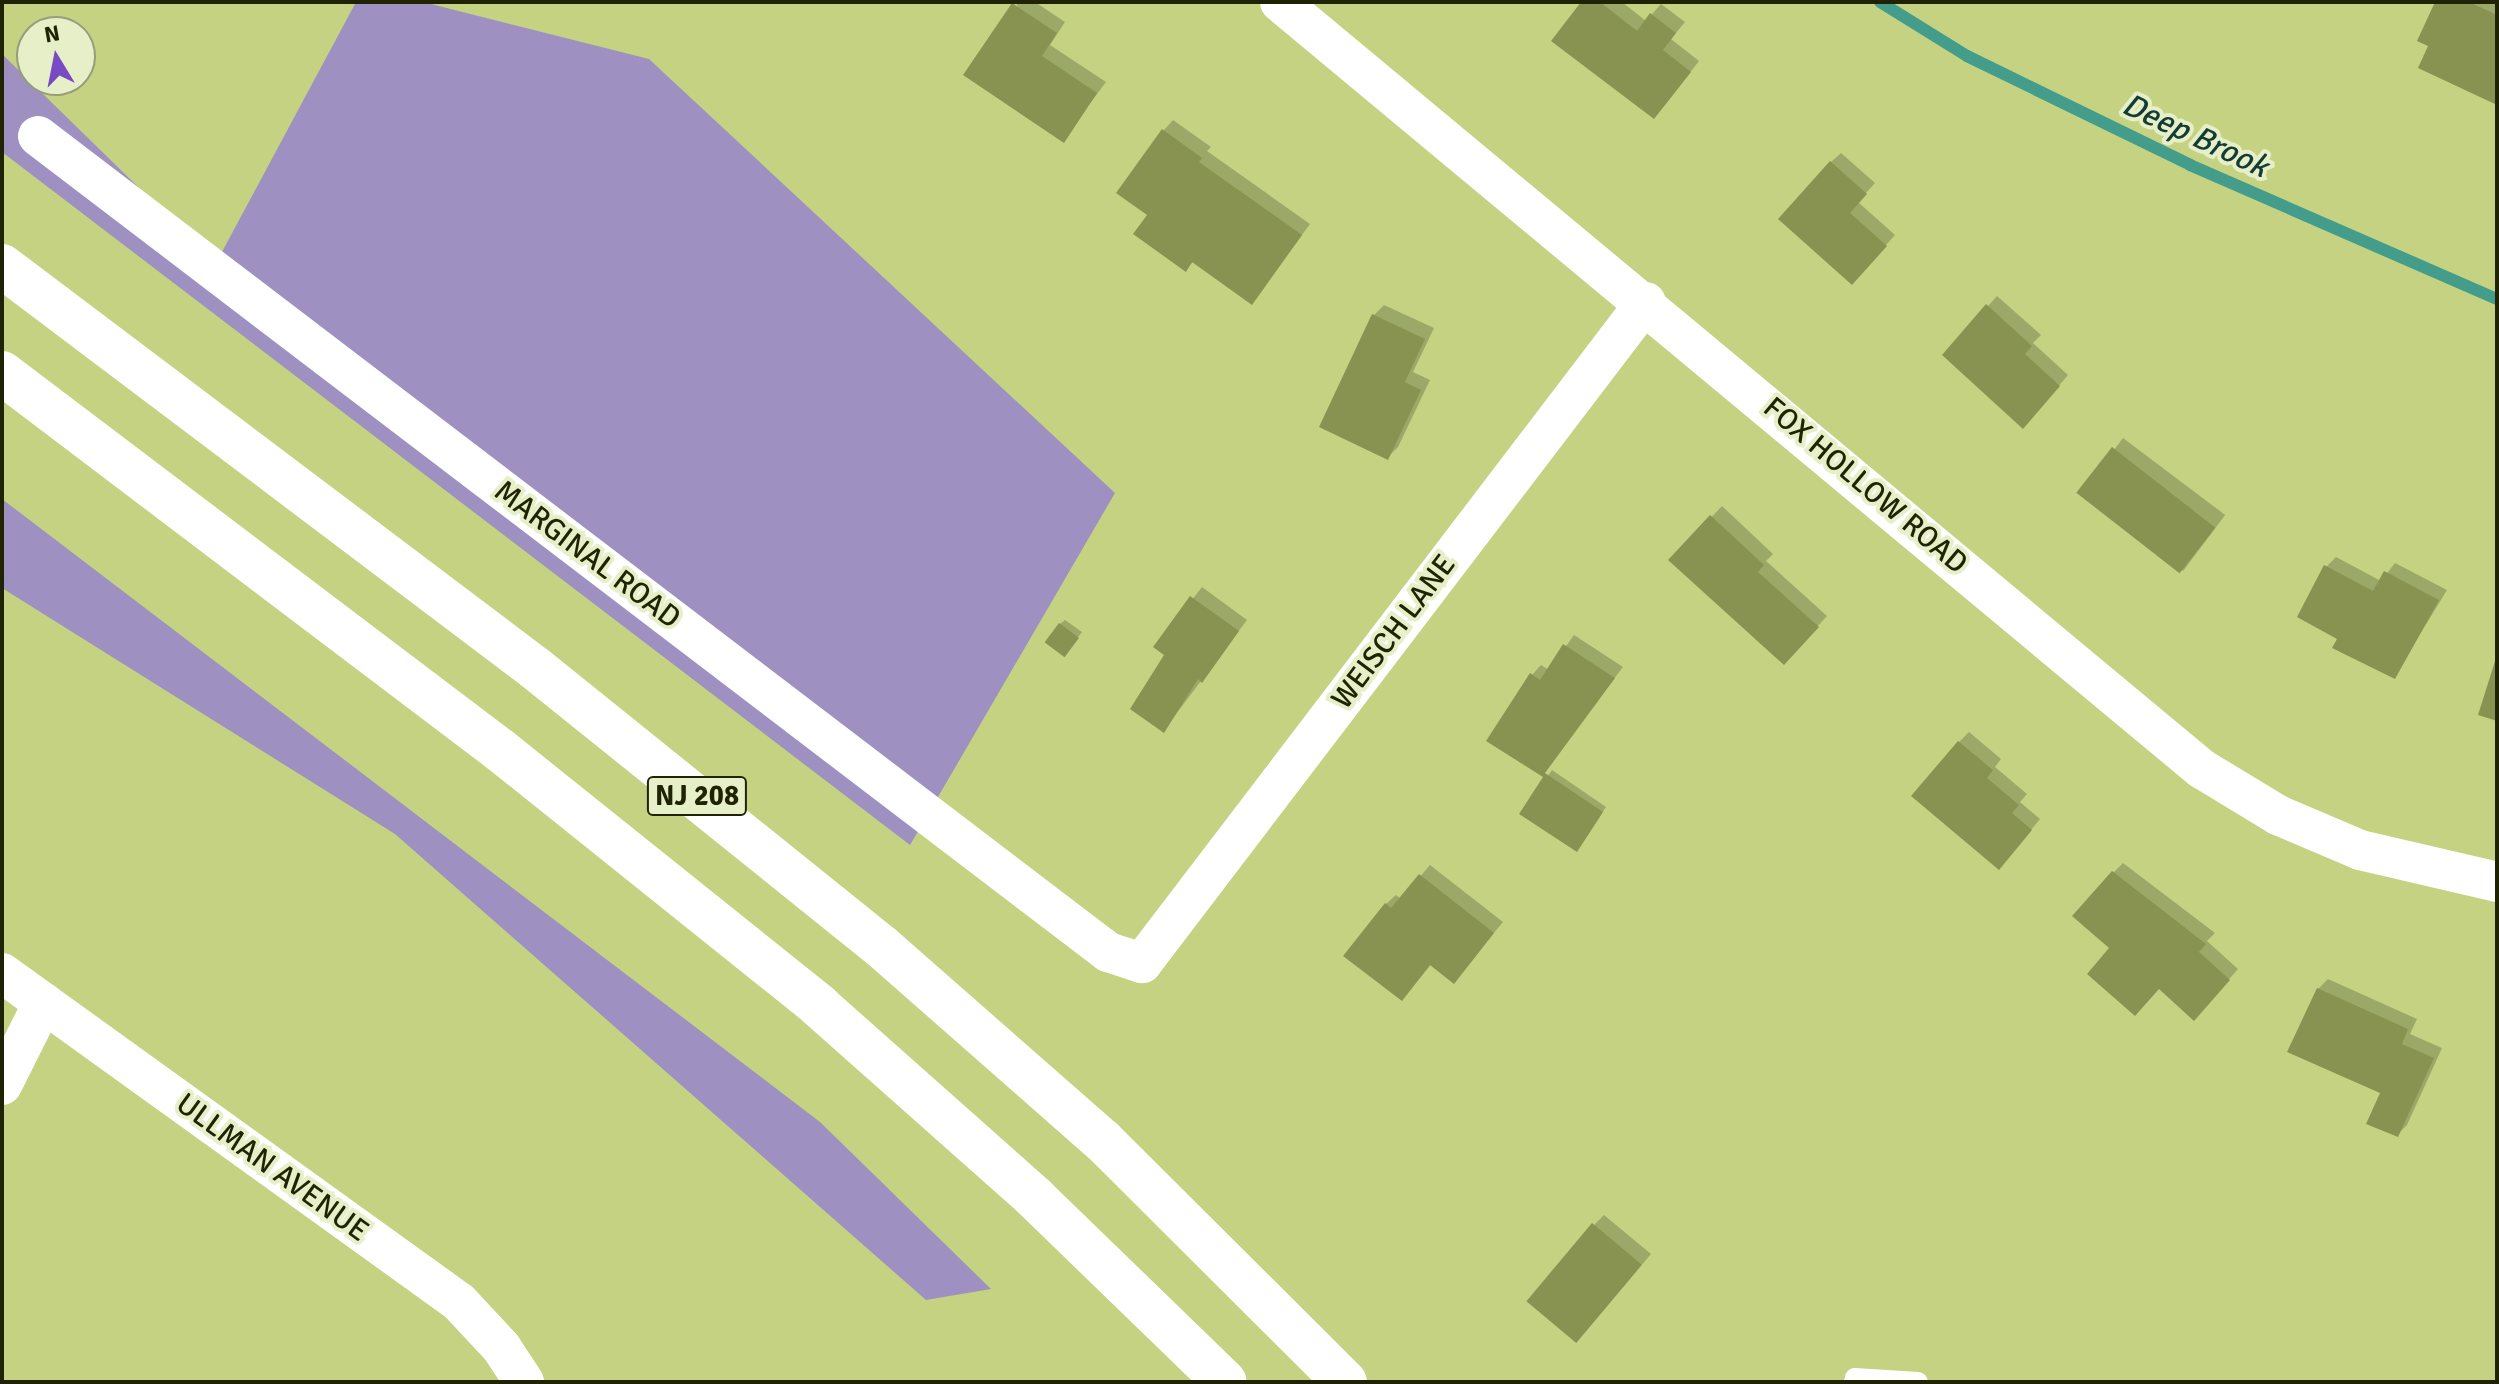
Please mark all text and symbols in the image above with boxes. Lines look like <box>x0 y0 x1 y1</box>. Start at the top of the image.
north arrow <box>16 16 96 96</box>
text: N <box>42 19 62 48</box>
water label: Deep Brook <box>2116 86 2274 186</box>
street label: FOX HOLLOW ROAD <box>1756 390 1974 582</box>
street label: MARGINAL ROAD <box>487 473 687 637</box>
street label: WEISCH LANE <box>1324 548 1464 716</box>
road number: NJ 208 <box>645 772 749 820</box>
street label: ULLMAN AVENUE <box>169 1086 375 1250</box>

